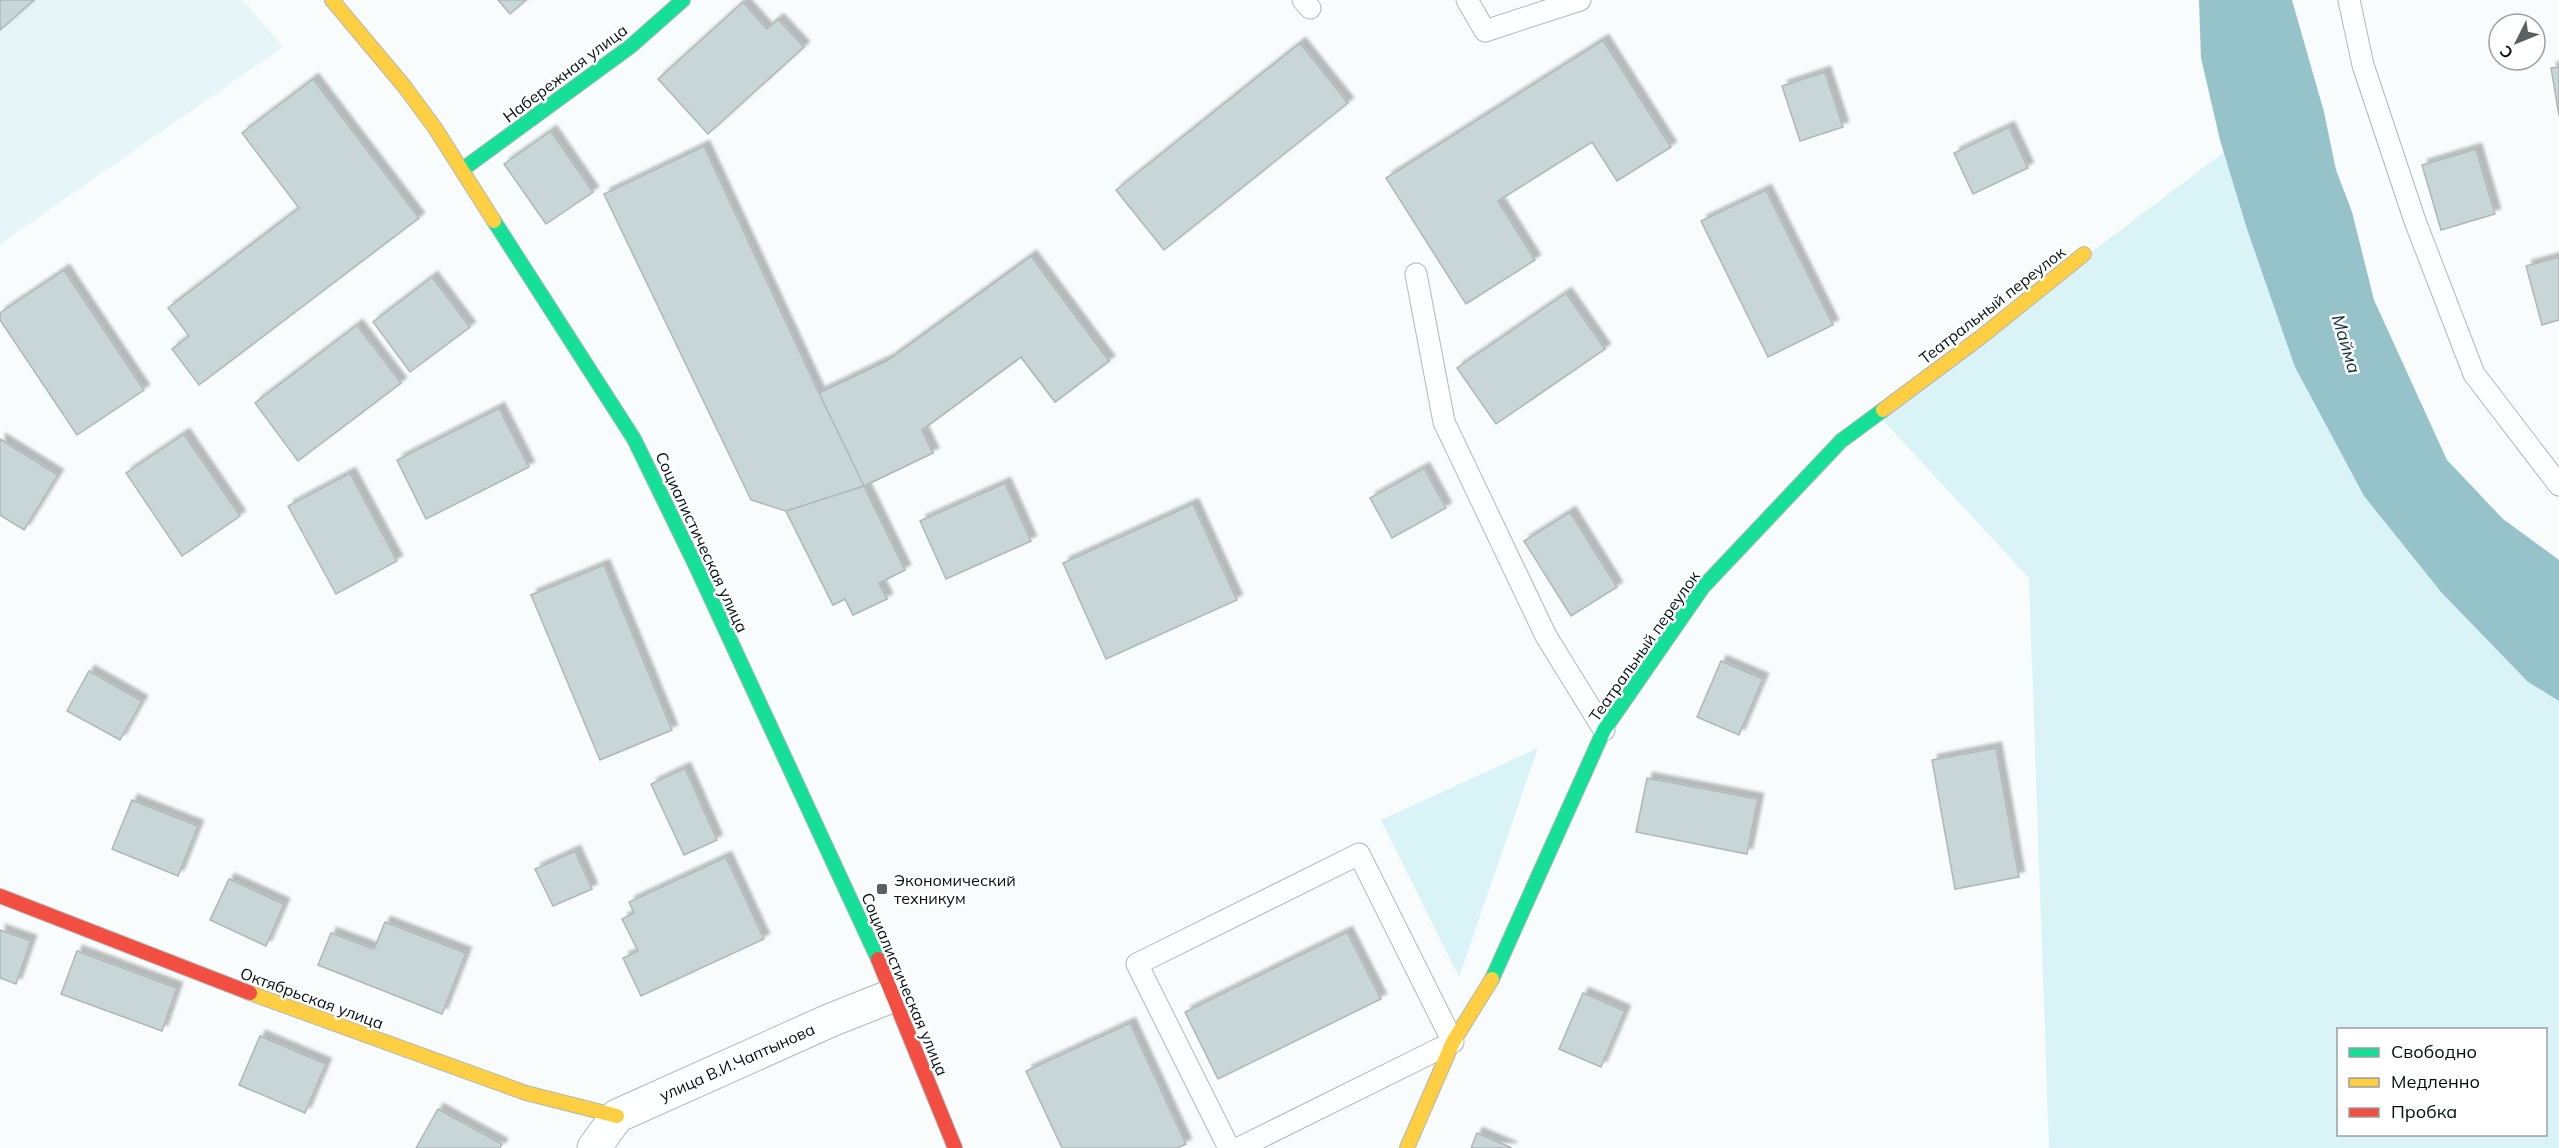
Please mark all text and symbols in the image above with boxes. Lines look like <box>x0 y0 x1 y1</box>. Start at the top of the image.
north arrow <box>2487 12 2547 72</box>
street label: Набережная улица <box>499 20 631 126</box>
text: С <box>2495 41 2517 63</box>
street label: Театральный переулок <box>1915 242 2069 368</box>
water label: Майма <box>2327 312 2366 376</box>
street label: Социалистическая улица <box>651 449 753 635</box>
street label: Театральный переулок <box>1584 566 1704 725</box>
place label: Экономический техникум <box>894 870 1016 908</box>
marker: Экономический техникум <box>875 882 889 896</box>
street label: Социалистическая улица <box>857 889 953 1079</box>
street label: Октябрьская улица <box>238 963 386 1033</box>
street label: улица В.И.Чаптынова <box>656 1019 818 1105</box>
legend <box>2337 1028 2547 1136</box>
text: Свободно <box>2391 1040 2477 1063</box>
text: Медленно <box>2391 1070 2480 1093</box>
text: Пробка <box>2391 1100 2457 1123</box>

